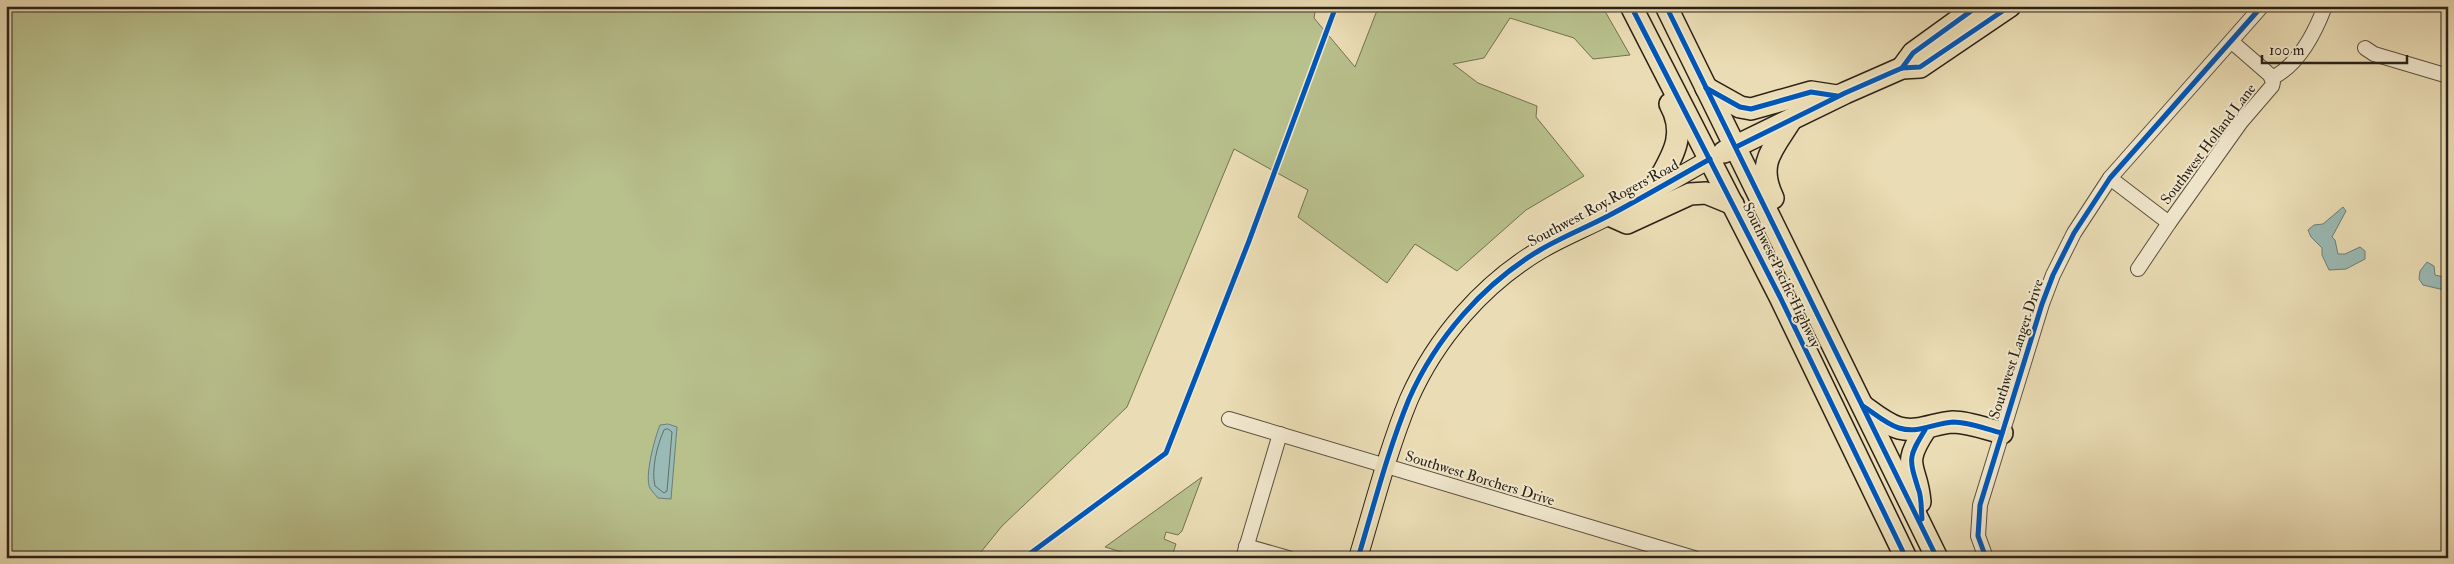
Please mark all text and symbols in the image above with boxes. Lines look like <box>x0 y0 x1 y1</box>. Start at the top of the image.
scale bar <box>2262 32 2406 64</box>
text: 100 m <box>2269 41 2305 60</box>
street label: Southwest Holland Lane <box>2157 80 2260 209</box>
street label: Southwest Roy Rogers Road <box>1524 155 1683 251</box>
street label: Southwest Pacific Highway <box>1738 199 1825 351</box>
street label: Southwest Langer Drive <box>1985 277 2048 421</box>
street label: Southwest Borchers Drive <box>1403 447 1557 510</box>

